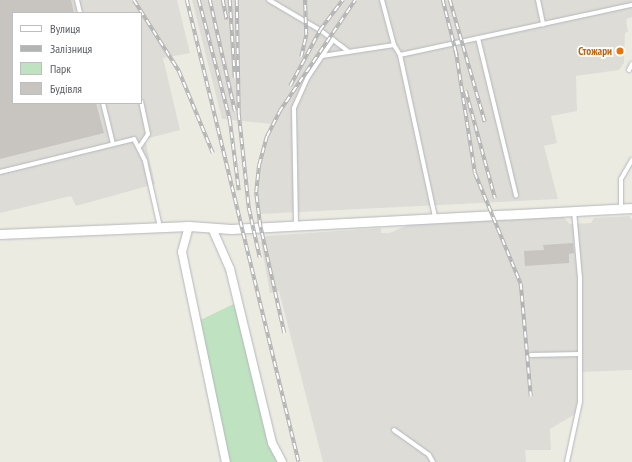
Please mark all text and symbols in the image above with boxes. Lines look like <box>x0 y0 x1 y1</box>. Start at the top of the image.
legend <box>12 12 142 104</box>
text: Вулиця <box>50 21 80 36</box>
text: Залізниця <box>50 41 92 56</box>
place label: Стожари <box>578 44 612 58</box>
marker: Стожари <box>615 46 625 56</box>
text: Парк <box>50 61 71 76</box>
text: Будівля <box>50 81 82 96</box>

